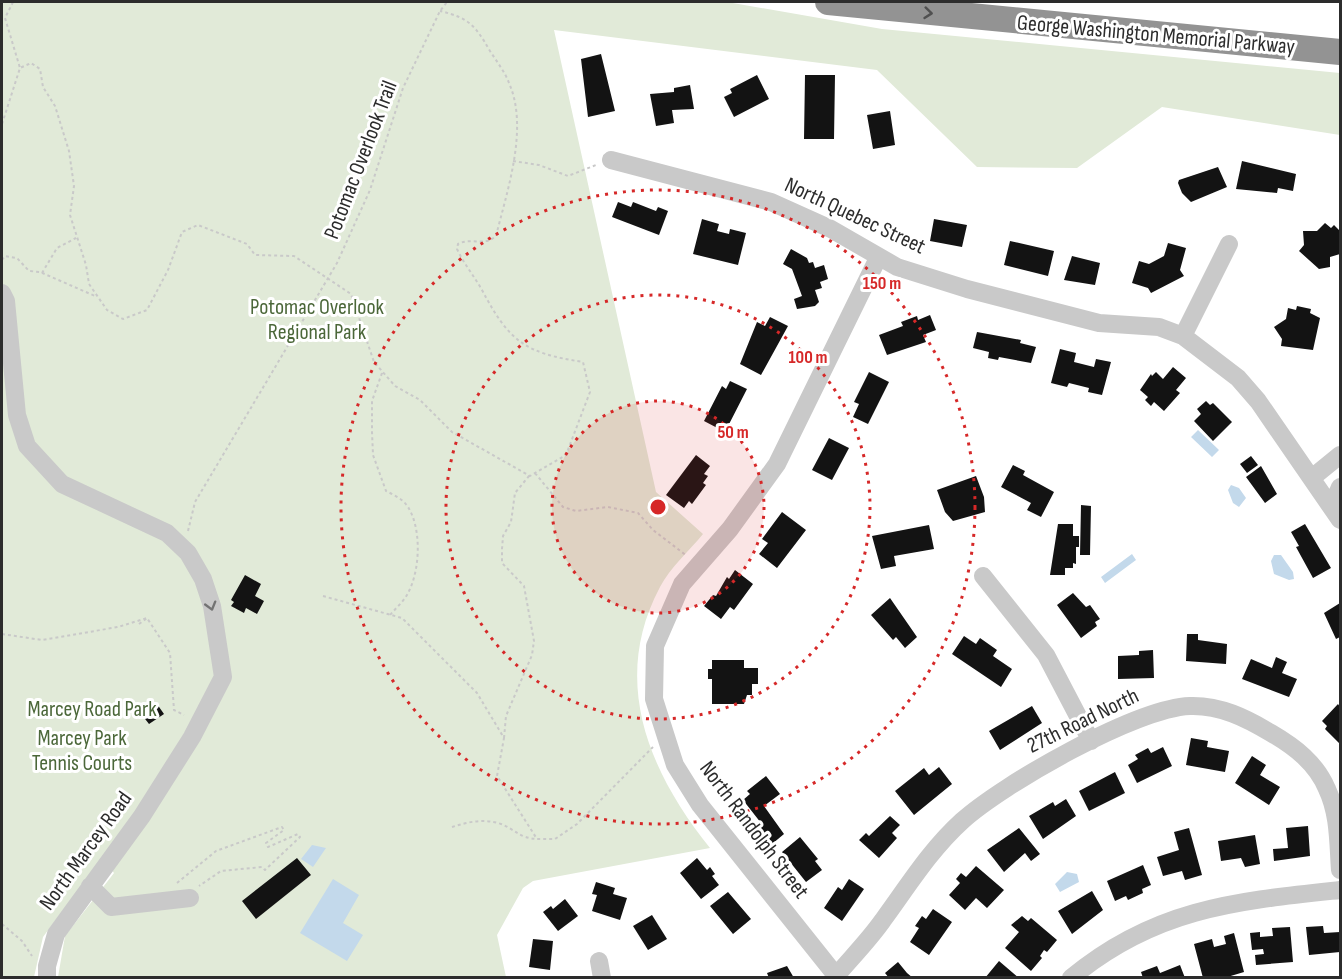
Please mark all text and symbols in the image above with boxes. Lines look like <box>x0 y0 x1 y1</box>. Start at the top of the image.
one-way arrow <box>924 6 933 19</box>
street label: George Washington Memorial Parkway <box>1016 9 1297 61</box>
street label: Potomac Overlook Trail <box>318 77 404 243</box>
street label: North Quebec Street <box>780 172 930 261</box>
text: 150 m <box>863 273 901 294</box>
park label: Potomac Overlook Regional Park <box>250 294 385 346</box>
text: 100 m <box>789 347 828 368</box>
text: 50 m <box>717 422 749 443</box>
centre of rings <box>648 497 668 517</box>
one-way arrow <box>204 600 216 611</box>
street label: 27th Road North <box>1023 682 1143 760</box>
park label: Marcey Road Park <box>27 696 157 723</box>
park label: Marcey Park Tennis Courts <box>32 725 132 777</box>
street label: North Randolph Street <box>694 756 815 904</box>
street label: North Marcey Road <box>34 786 138 916</box>

